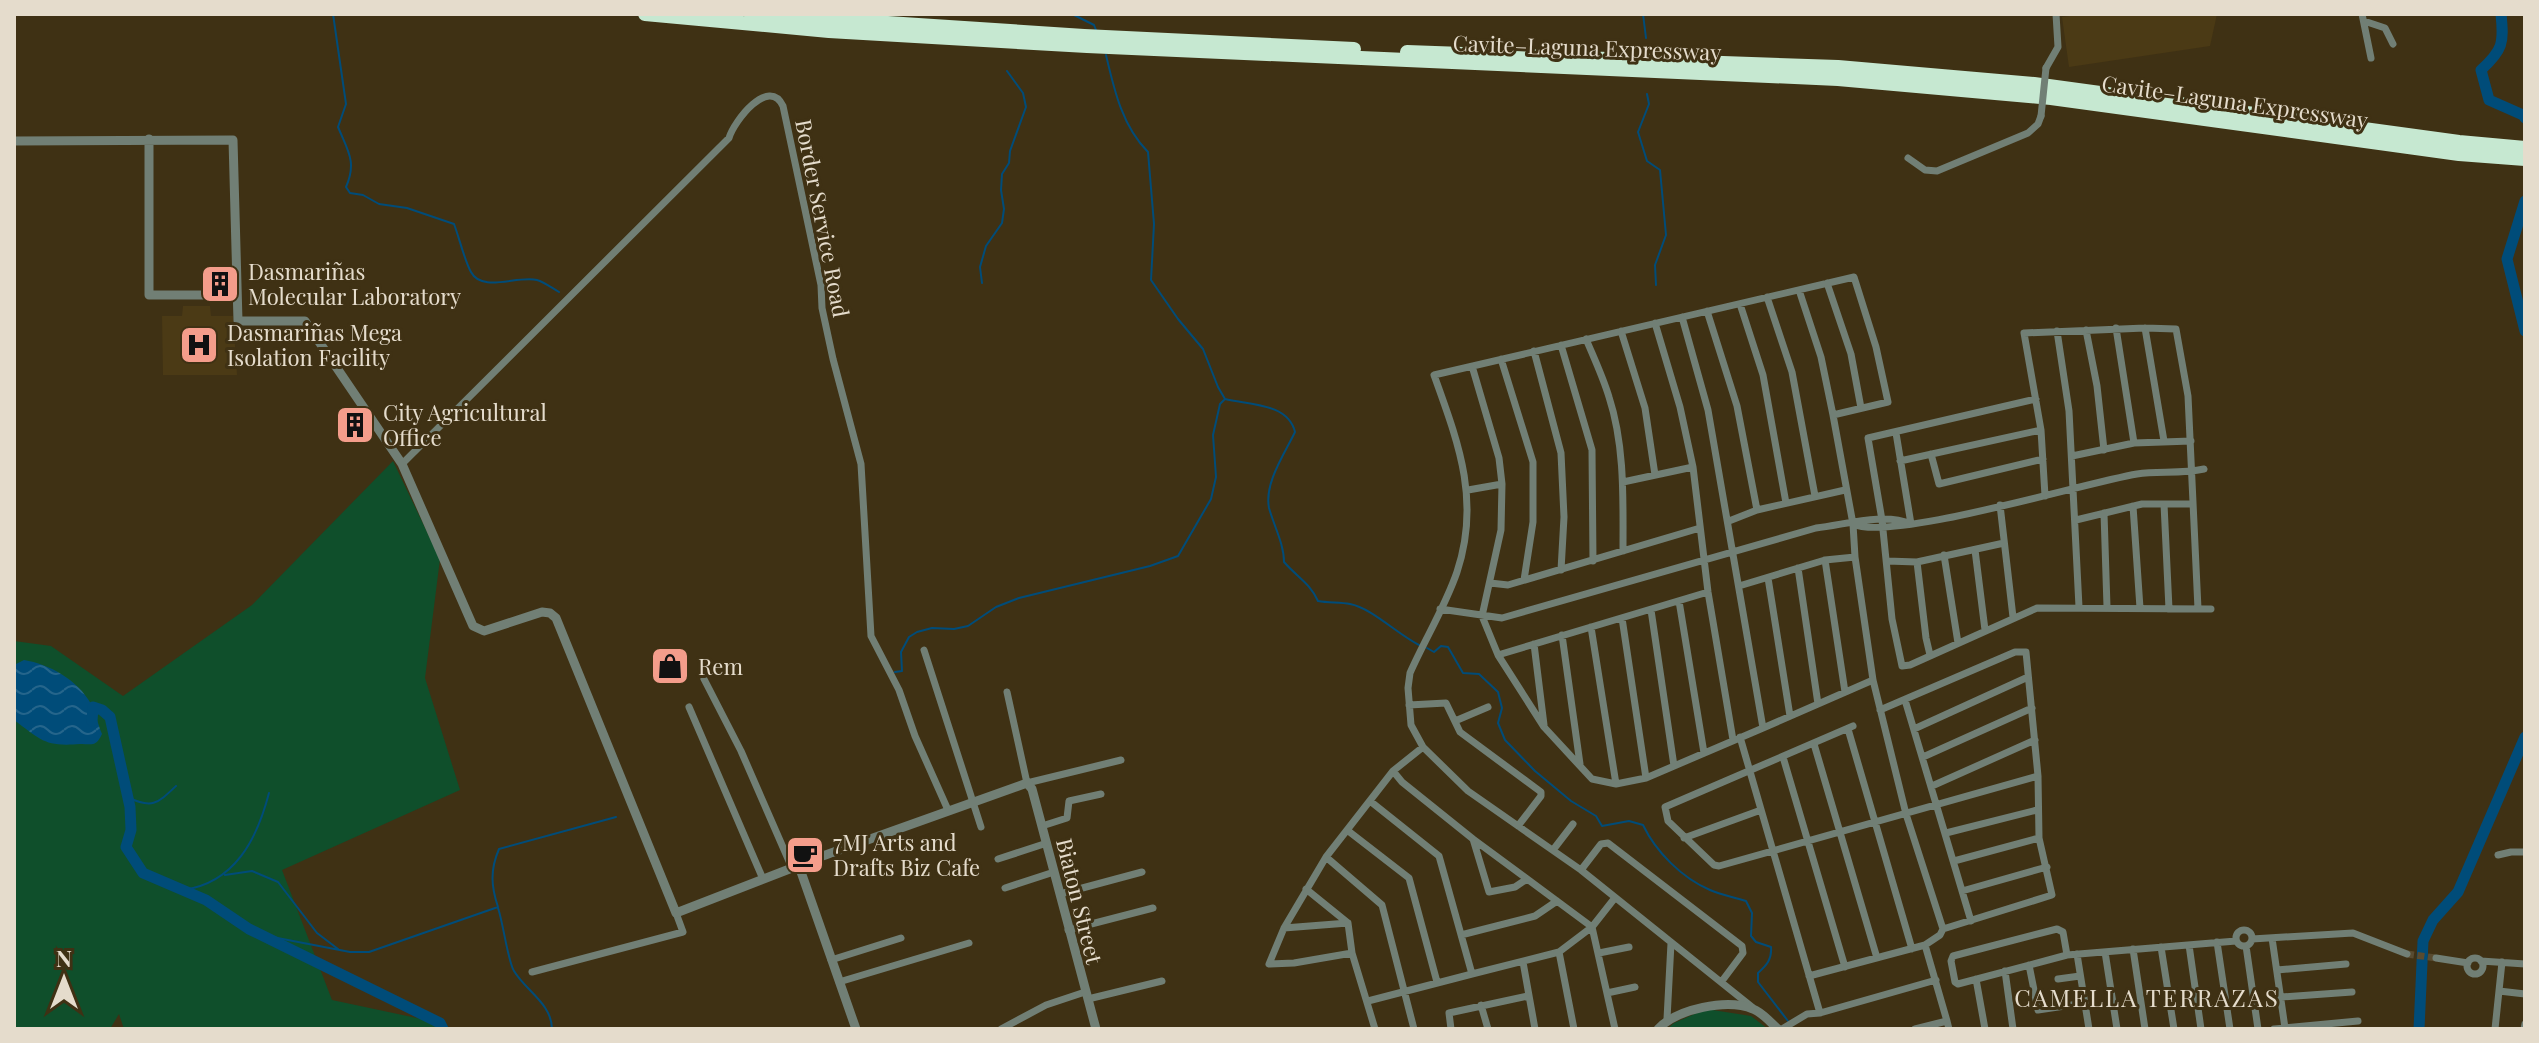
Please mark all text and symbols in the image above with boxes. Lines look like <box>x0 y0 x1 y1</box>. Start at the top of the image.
street label: Cavite–Laguna Expressway <box>1452 27 1722 67</box>
street label: Cavite–Laguna Expressway <box>2100 67 2370 135</box>
street label: Border Service Road <box>789 116 857 320</box>
place label: Dasmariñas Molecular Laboratory <box>248 256 461 311</box>
building icon: Dasmariñas Molecular Laboratory <box>199 263 241 305</box>
place label: Dasmariñas Mega Isolation Facility <box>227 317 402 372</box>
hospital icon: Dasmariñas Mega Isolation Facility <box>178 324 220 366</box>
place label: City Agricultural Office <box>383 397 547 452</box>
building icon: City Agricultural Office <box>334 404 376 446</box>
shop icon: Rem <box>649 645 691 687</box>
place label: Rem <box>698 651 743 681</box>
place label: 7MJ Arts and Drafts Biz Cafe <box>833 827 980 882</box>
cafe icon: 7MJ Arts and Drafts Biz Cafe <box>784 834 826 876</box>
street label: Biaton Street <box>1050 835 1110 968</box>
north arrow <box>24 939 104 1019</box>
text: N <box>56 943 72 973</box>
district label: CAMELLA TERRAZAS <box>2014 981 2280 1013</box>

